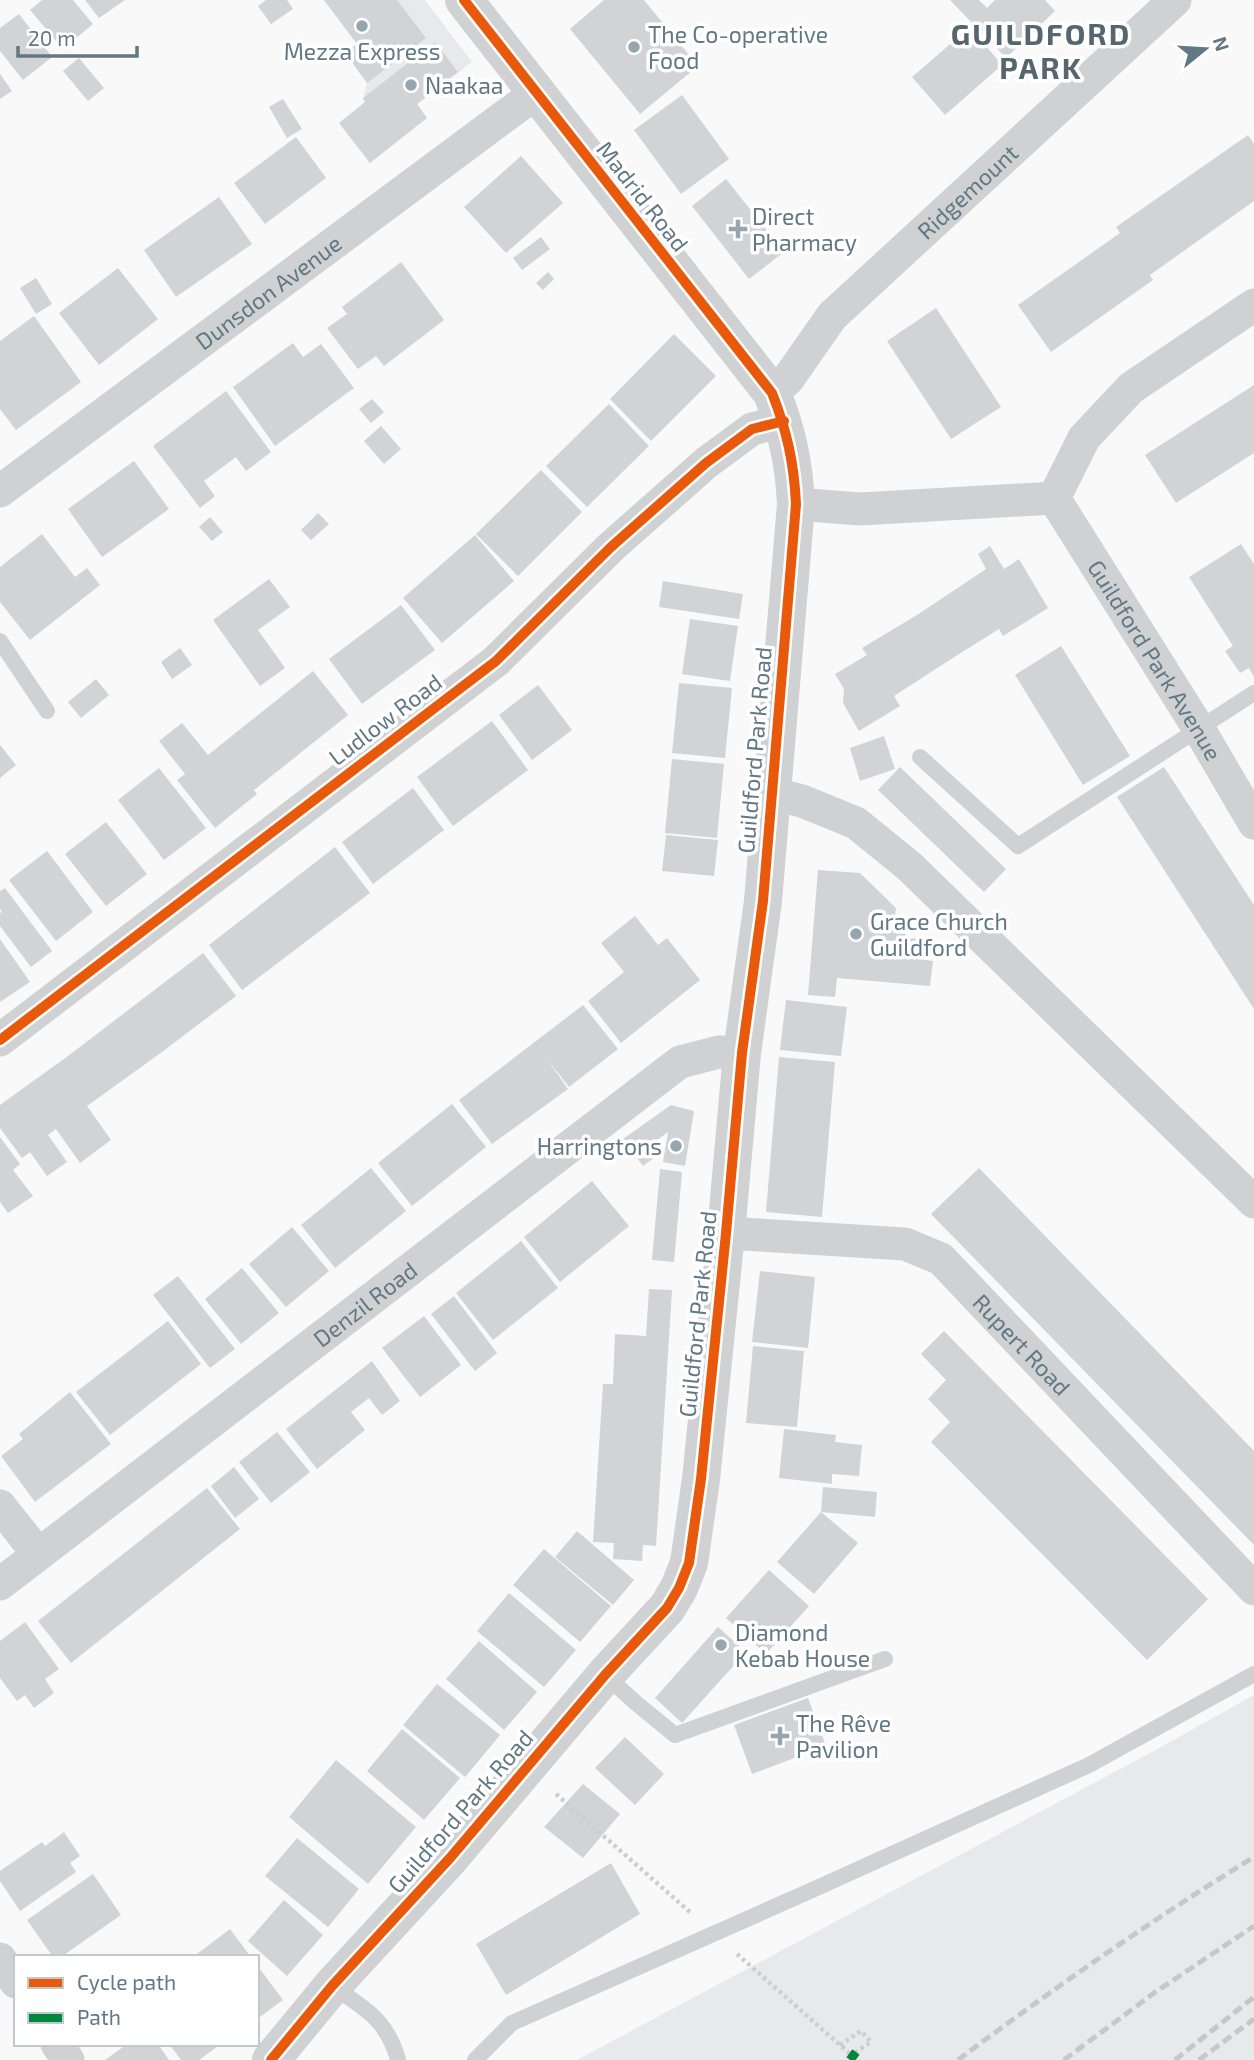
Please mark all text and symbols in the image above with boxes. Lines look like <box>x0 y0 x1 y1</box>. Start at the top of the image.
scale bar <box>18 14 136 58</box>
north arrow <box>1170 14 1240 84</box>
district label: GUILDFORD PARK <box>951 15 1131 85</box>
marker: Mezza Express <box>354 18 370 34</box>
place label: The Co-operative Food <box>648 20 828 74</box>
text: 20 m <box>28 25 76 50</box>
text: N <box>1209 34 1235 54</box>
place label: Mezza Express <box>284 37 440 65</box>
marker: The Co-operative Food <box>626 39 642 55</box>
place label: Naakaa <box>425 71 503 99</box>
marker: Naakaa <box>403 77 419 93</box>
street label: Madrid Road <box>591 135 695 257</box>
street label: Ridgemount <box>911 138 1024 245</box>
place label: Direct Pharmacy <box>752 202 857 256</box>
marker: Direct Pharmacy <box>730 221 746 237</box>
street label: Dunsdon Avenue <box>190 229 347 355</box>
street label: Guildford Park Avenue <box>1082 555 1228 765</box>
street label: Guildford Park Road <box>731 646 777 854</box>
street label: Ludlow Road <box>323 667 447 771</box>
place label: Grace Church Guildford <box>870 907 1008 961</box>
marker: Grace Church Guildford <box>848 926 864 942</box>
place label: Harringtons <box>537 1132 662 1160</box>
marker: Harringtons <box>668 1138 684 1154</box>
street label: Guildford Park Road <box>672 1210 722 1418</box>
street label: Denzil Road <box>308 1255 422 1352</box>
street label: Rupert Road <box>967 1288 1077 1401</box>
place label: Diamond Kebab House <box>735 1618 870 1672</box>
marker: Diamond Kebab House <box>713 1637 729 1653</box>
place label: The Rêve Pavilion <box>796 1709 891 1763</box>
street label: Guildford Park Road <box>382 1724 538 1898</box>
marker: The Rêve Pavilion <box>770 1726 790 1746</box>
legend <box>14 1955 259 2046</box>
text: Cycle path <box>77 1969 176 1994</box>
text: Path <box>77 2004 121 2029</box>

